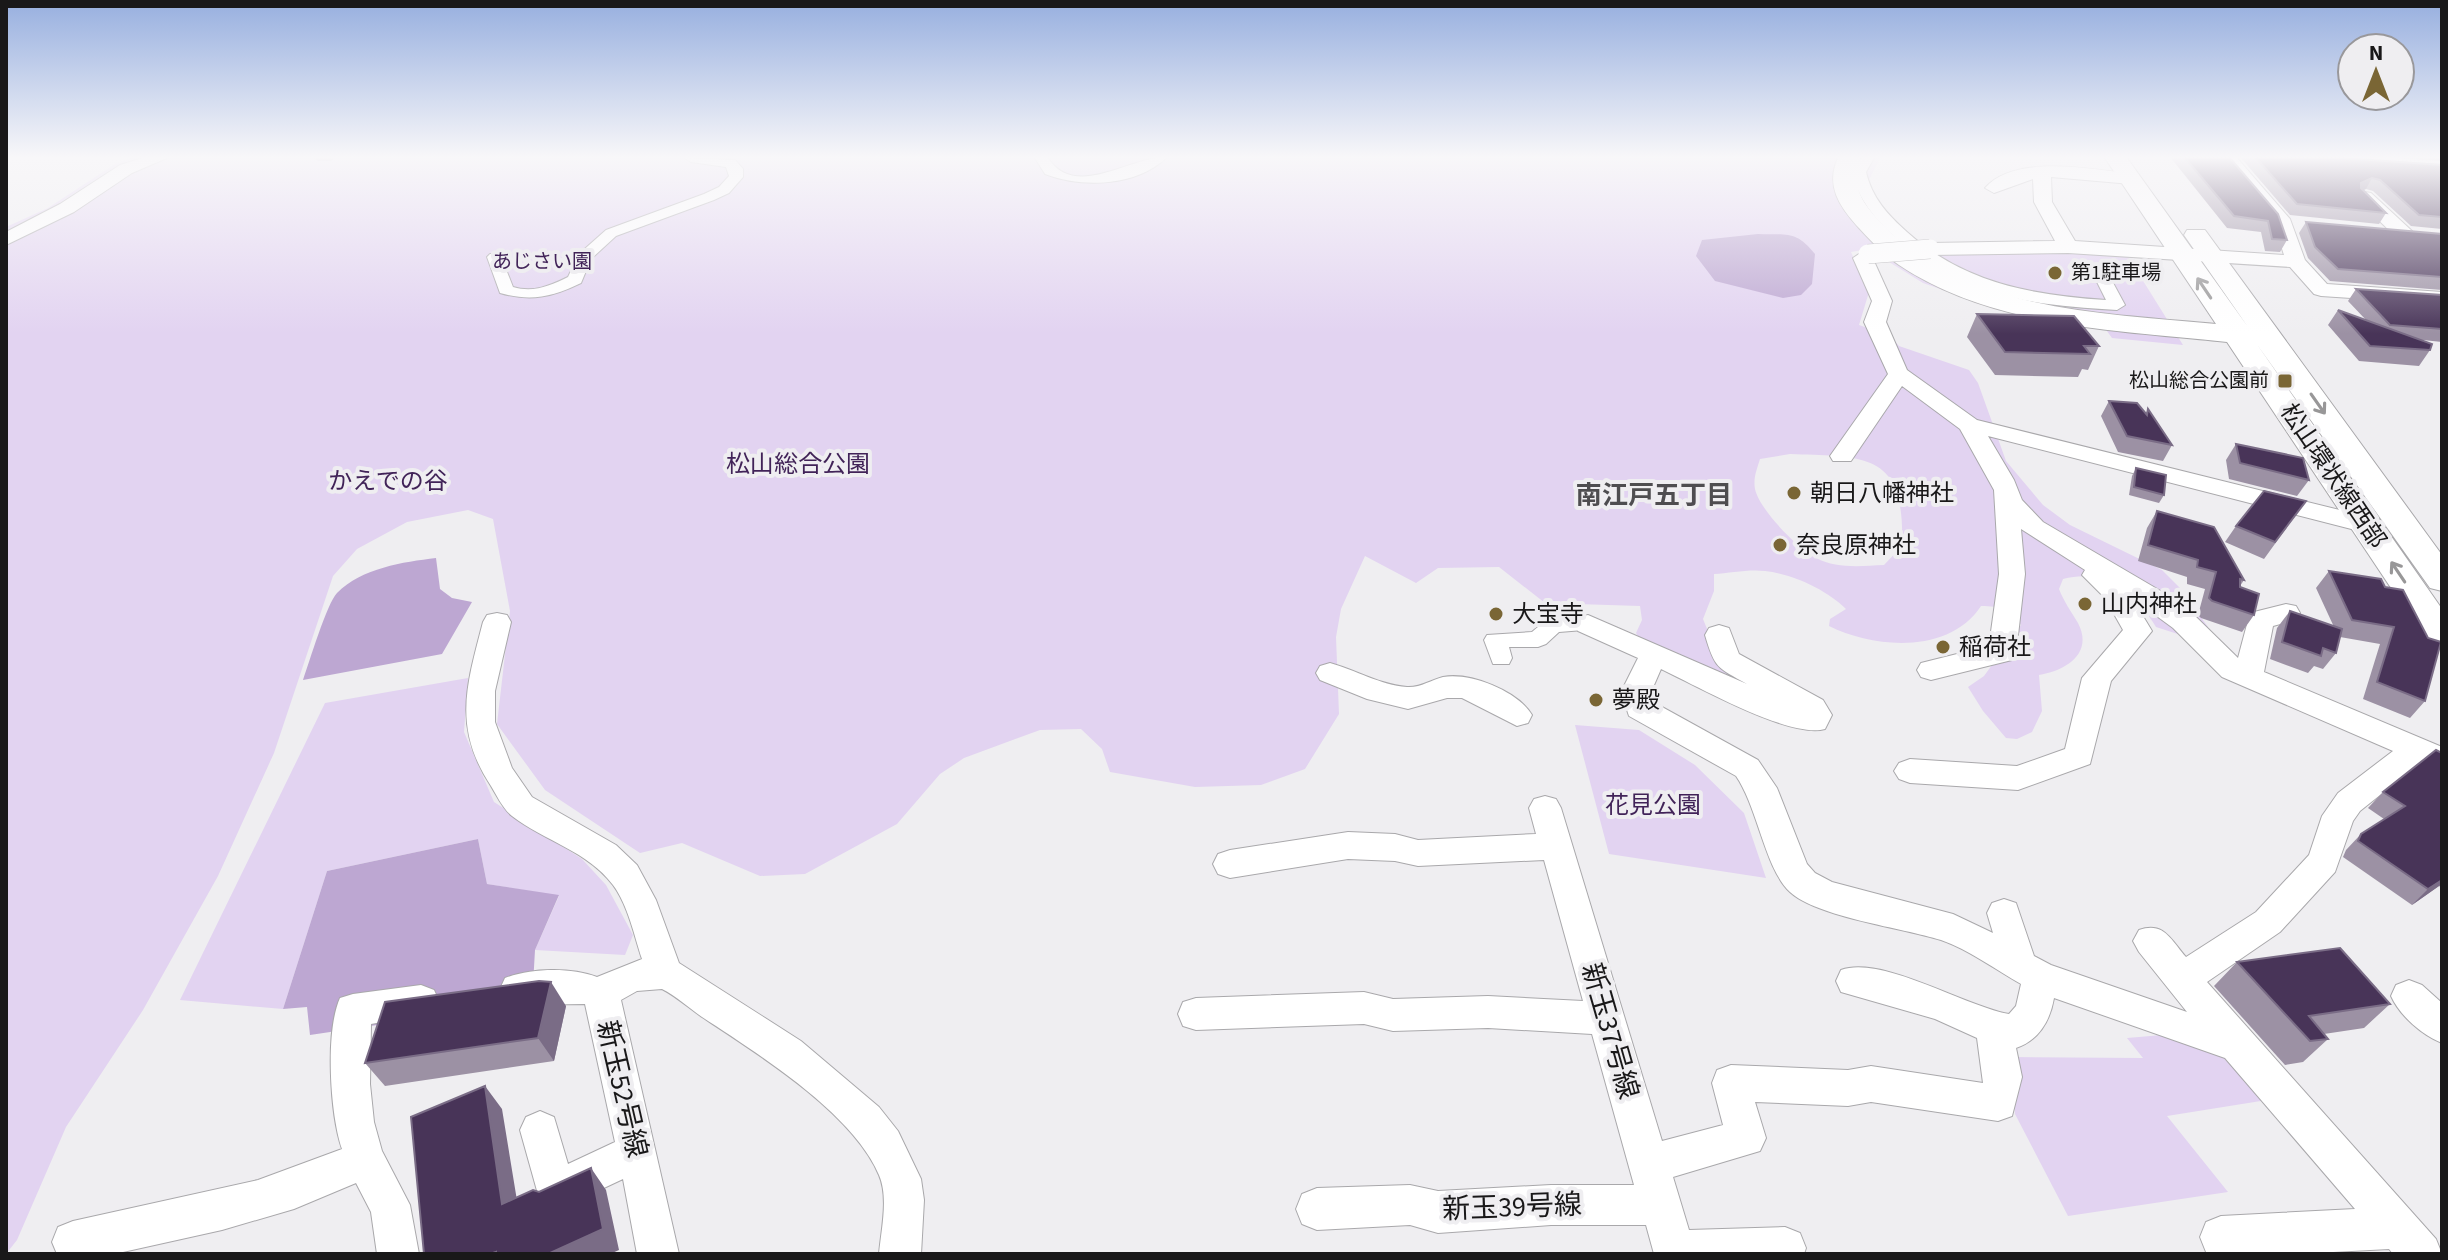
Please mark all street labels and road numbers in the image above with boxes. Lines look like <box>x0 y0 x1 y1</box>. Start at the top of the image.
street label: 松山環状線西部 <box>2272 397 2394 555</box>
street label: 新玉37号線 <box>1572 958 1648 1104</box>
street label: 新玉52号線 <box>587 1016 657 1162</box>
street label: 新玉39号線 <box>1441 1185 1583 1229</box>

